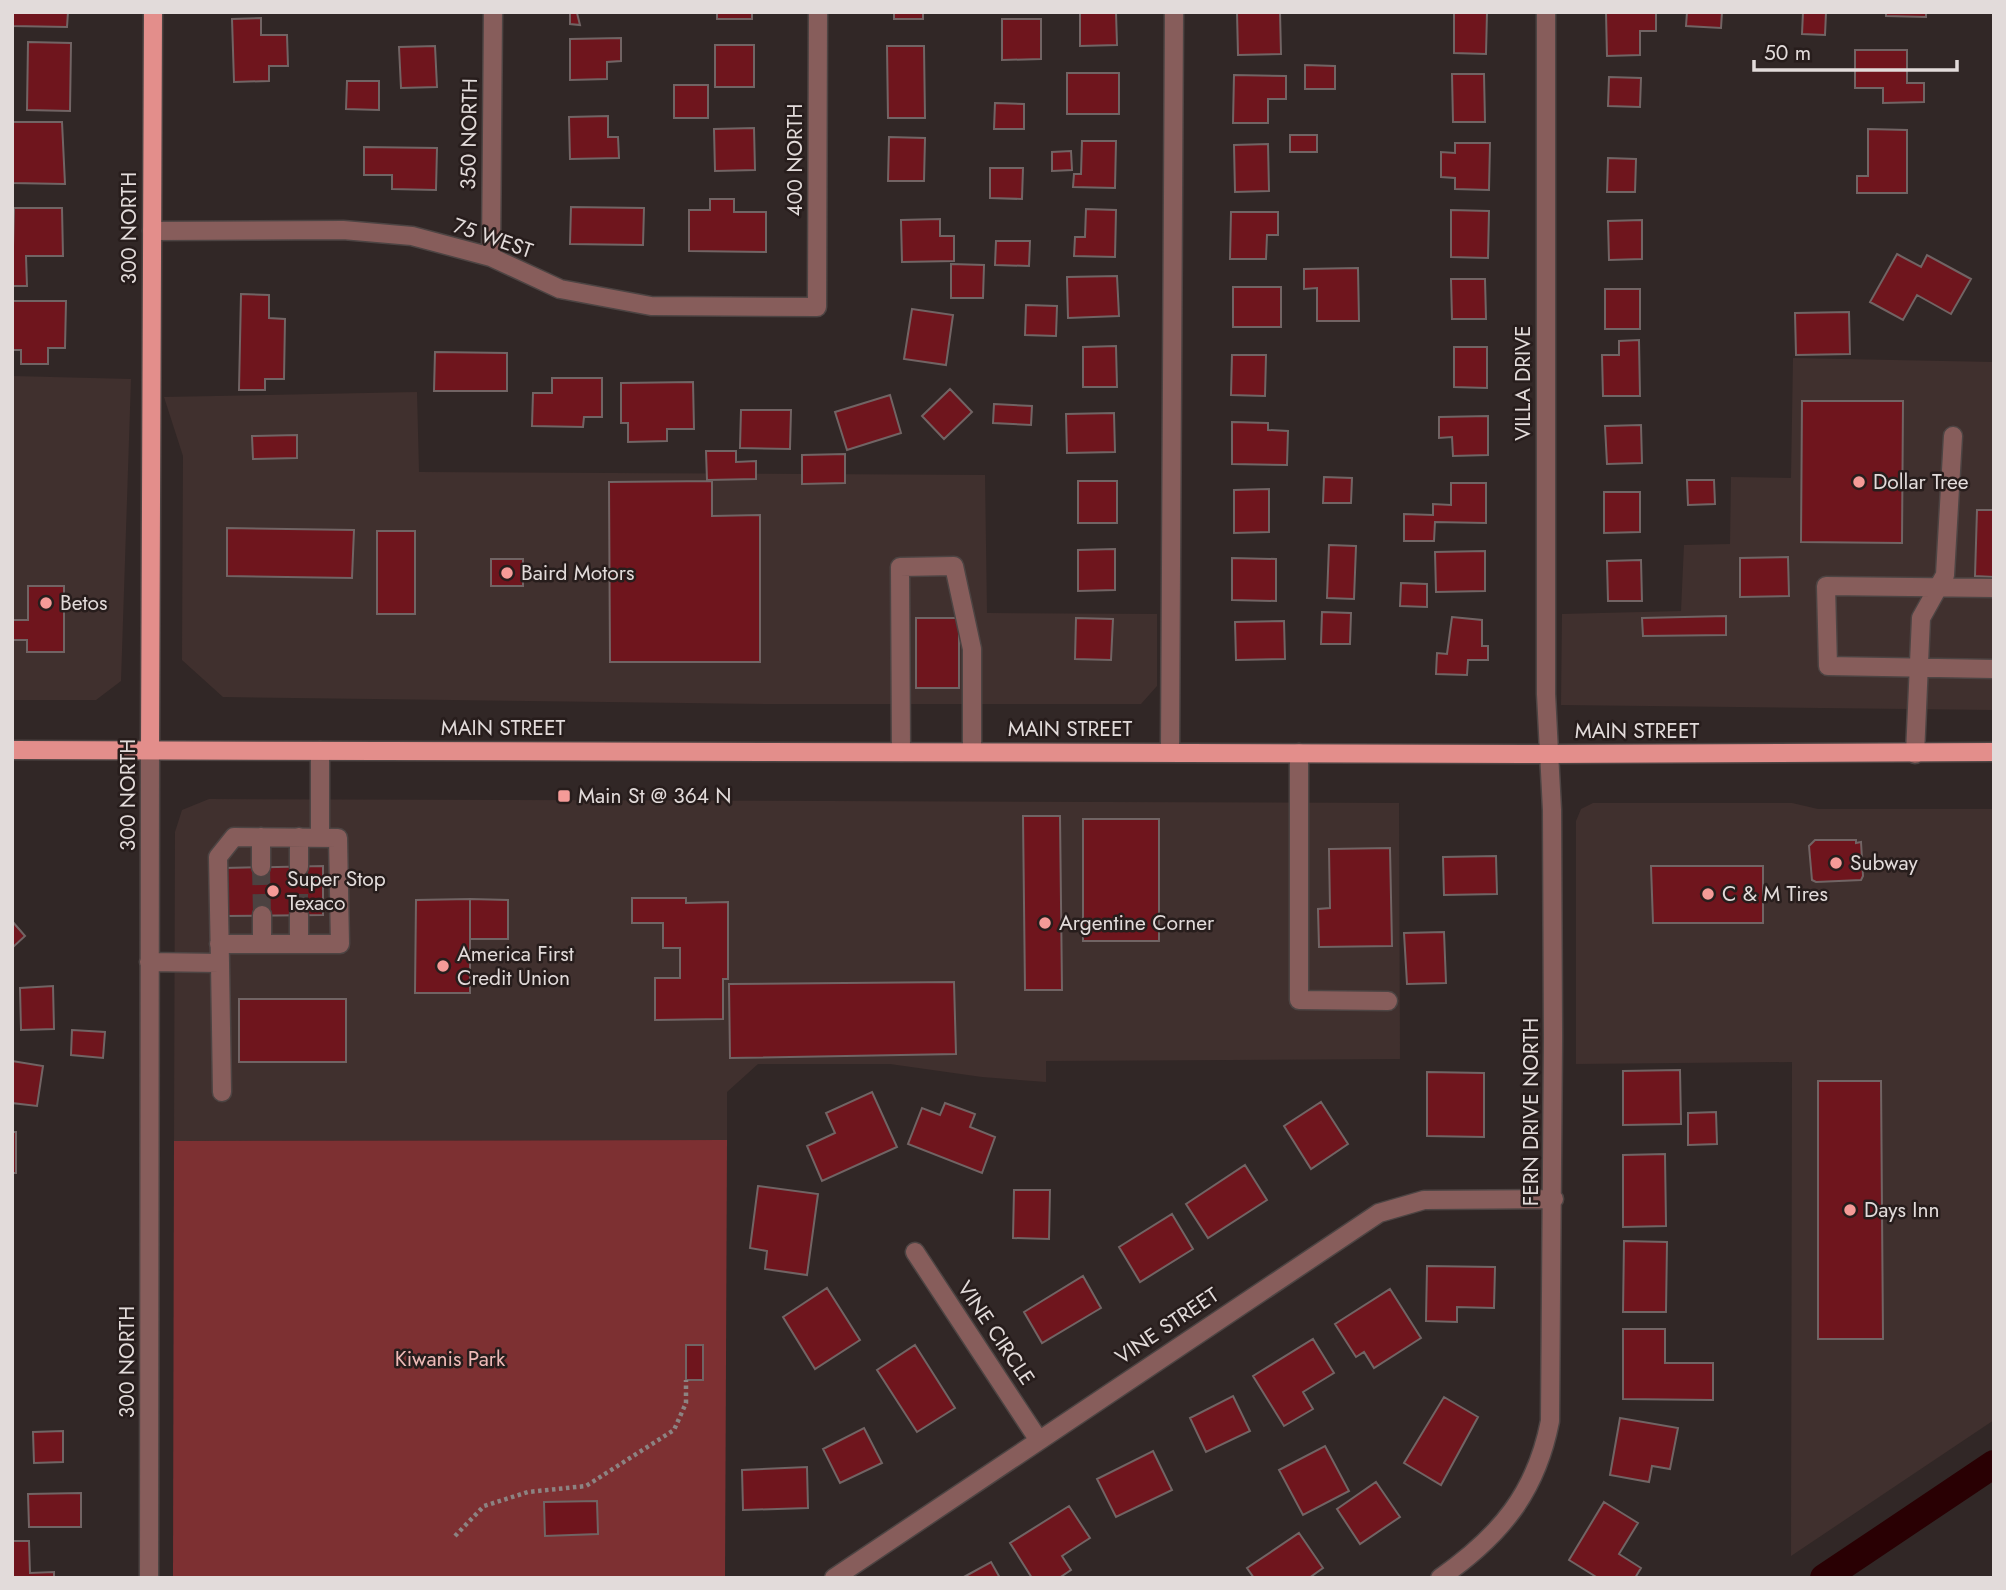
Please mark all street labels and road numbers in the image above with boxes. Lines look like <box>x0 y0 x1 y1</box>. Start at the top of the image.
street label: 350 NORTH <box>453 78 485 190</box>
street label: 400 NORTH <box>780 103 810 217</box>
street label: 300 NORTH <box>114 172 144 284</box>
street label: 75 WEST <box>449 210 537 266</box>
street label: VILLA DRIVE <box>1508 325 1538 441</box>
street label: MAIN STREET <box>441 713 565 743</box>
street label: MAIN STREET <box>1008 714 1132 744</box>
street label: MAIN STREET <box>1575 716 1699 746</box>
street label: 300 NORTH <box>113 739 143 851</box>
street label: FERN DRIVE NORTH <box>1516 1018 1546 1206</box>
street label: VINE CIRCLE <box>950 1275 1042 1391</box>
street label: VINE STREET <box>1109 1280 1225 1372</box>
street label: 300 NORTH <box>112 1306 142 1418</box>

